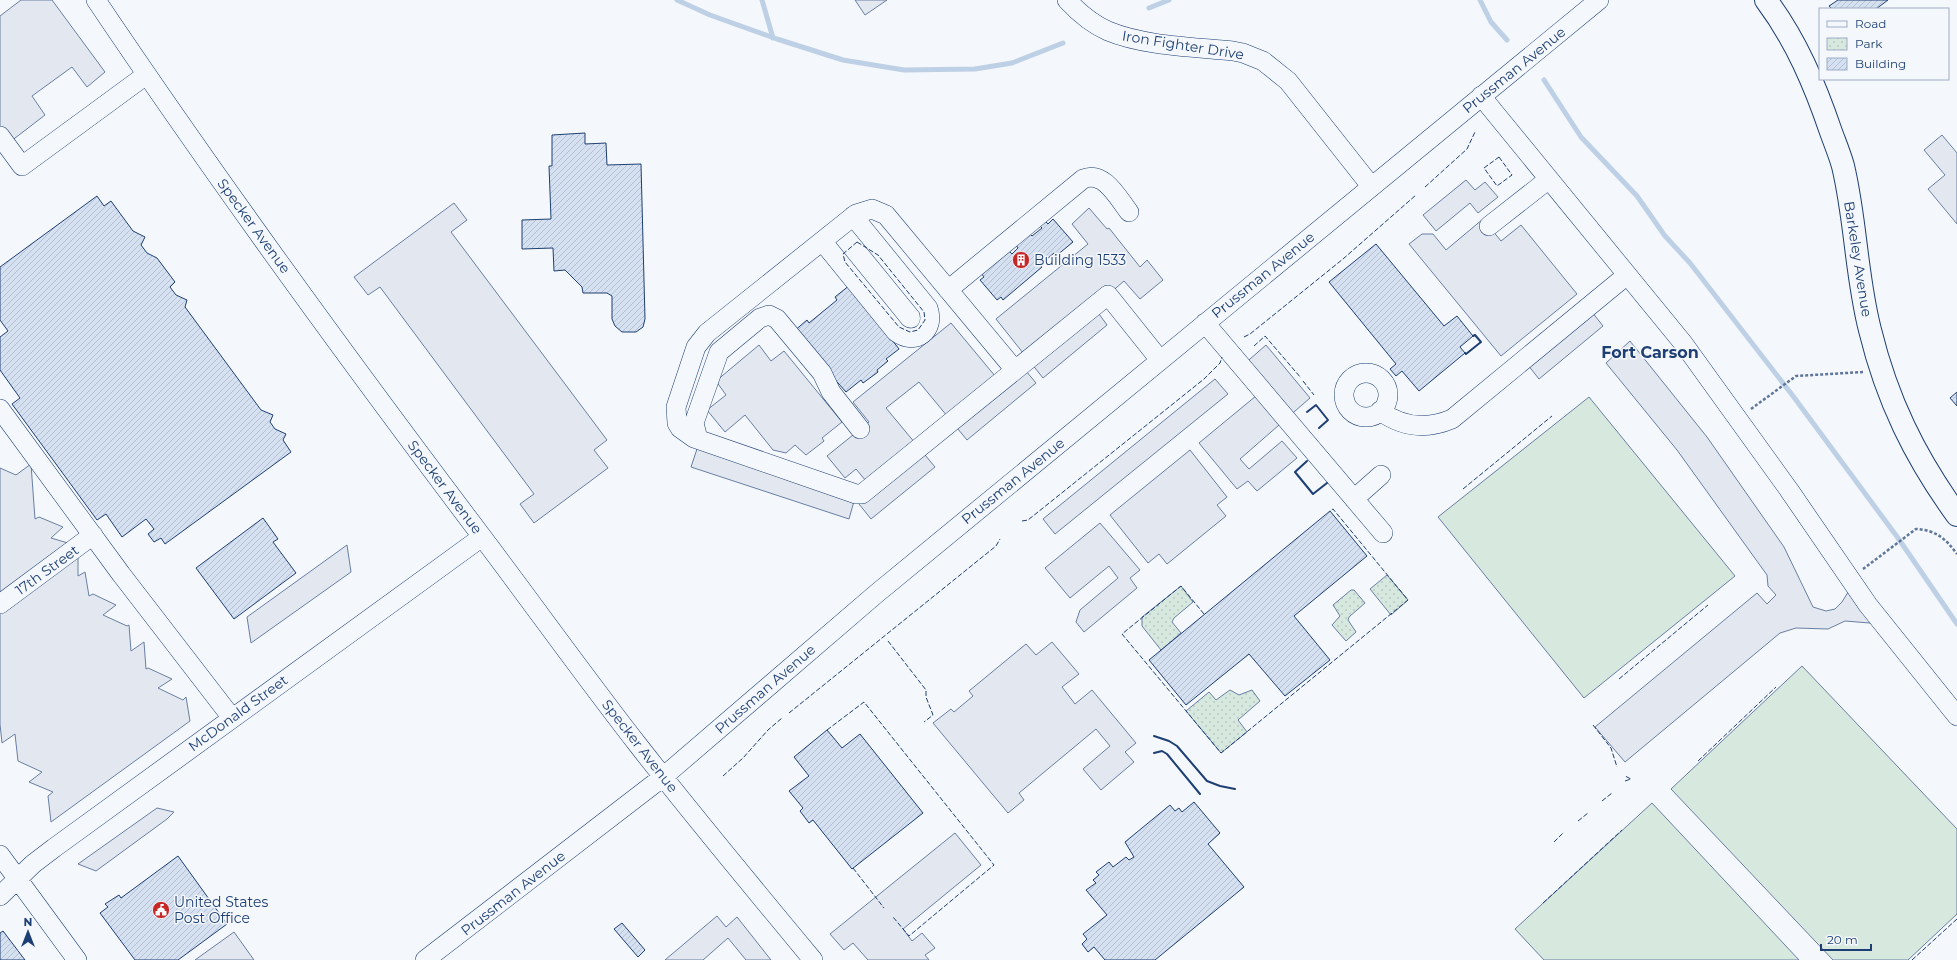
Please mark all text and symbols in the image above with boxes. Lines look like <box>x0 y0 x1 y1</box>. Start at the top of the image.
legend <box>1819 8 1949 80</box>
text: Road <box>1855 16 1886 31</box>
street label: Prussman Avenue <box>1459 23 1569 117</box>
street label: Iron Fighter Drive <box>1121 26 1245 64</box>
text: Park <box>1855 36 1883 51</box>
text: Building <box>1855 56 1906 71</box>
street label: Specker Avenue <box>214 175 294 277</box>
street label: Barkeley Avenue <box>1840 200 1876 318</box>
street label: Prussman Avenue <box>1208 228 1318 322</box>
building icon: Building 1533 <box>1011 250 1031 270</box>
place label: Building 1533 <box>1034 251 1126 269</box>
district label: Fort Carson <box>1601 343 1699 362</box>
street label: Prussman Avenue <box>958 434 1068 528</box>
street label: Specker Avenue <box>404 436 486 538</box>
street label: 17th Street <box>12 541 83 599</box>
street label: Prussman Avenue <box>711 640 819 738</box>
street label: McDonald Street <box>185 671 292 755</box>
street label: Specker Avenue <box>598 696 682 796</box>
street label: Prussman Avenue <box>457 847 569 939</box>
place label: United States Post Office <box>174 893 268 927</box>
public building icon: United States Post Office <box>151 900 171 920</box>
north arrow <box>8 912 48 952</box>
text: N <box>24 915 32 929</box>
scale bar <box>1821 926 1871 952</box>
text: 20 m <box>1827 932 1858 947</box>

